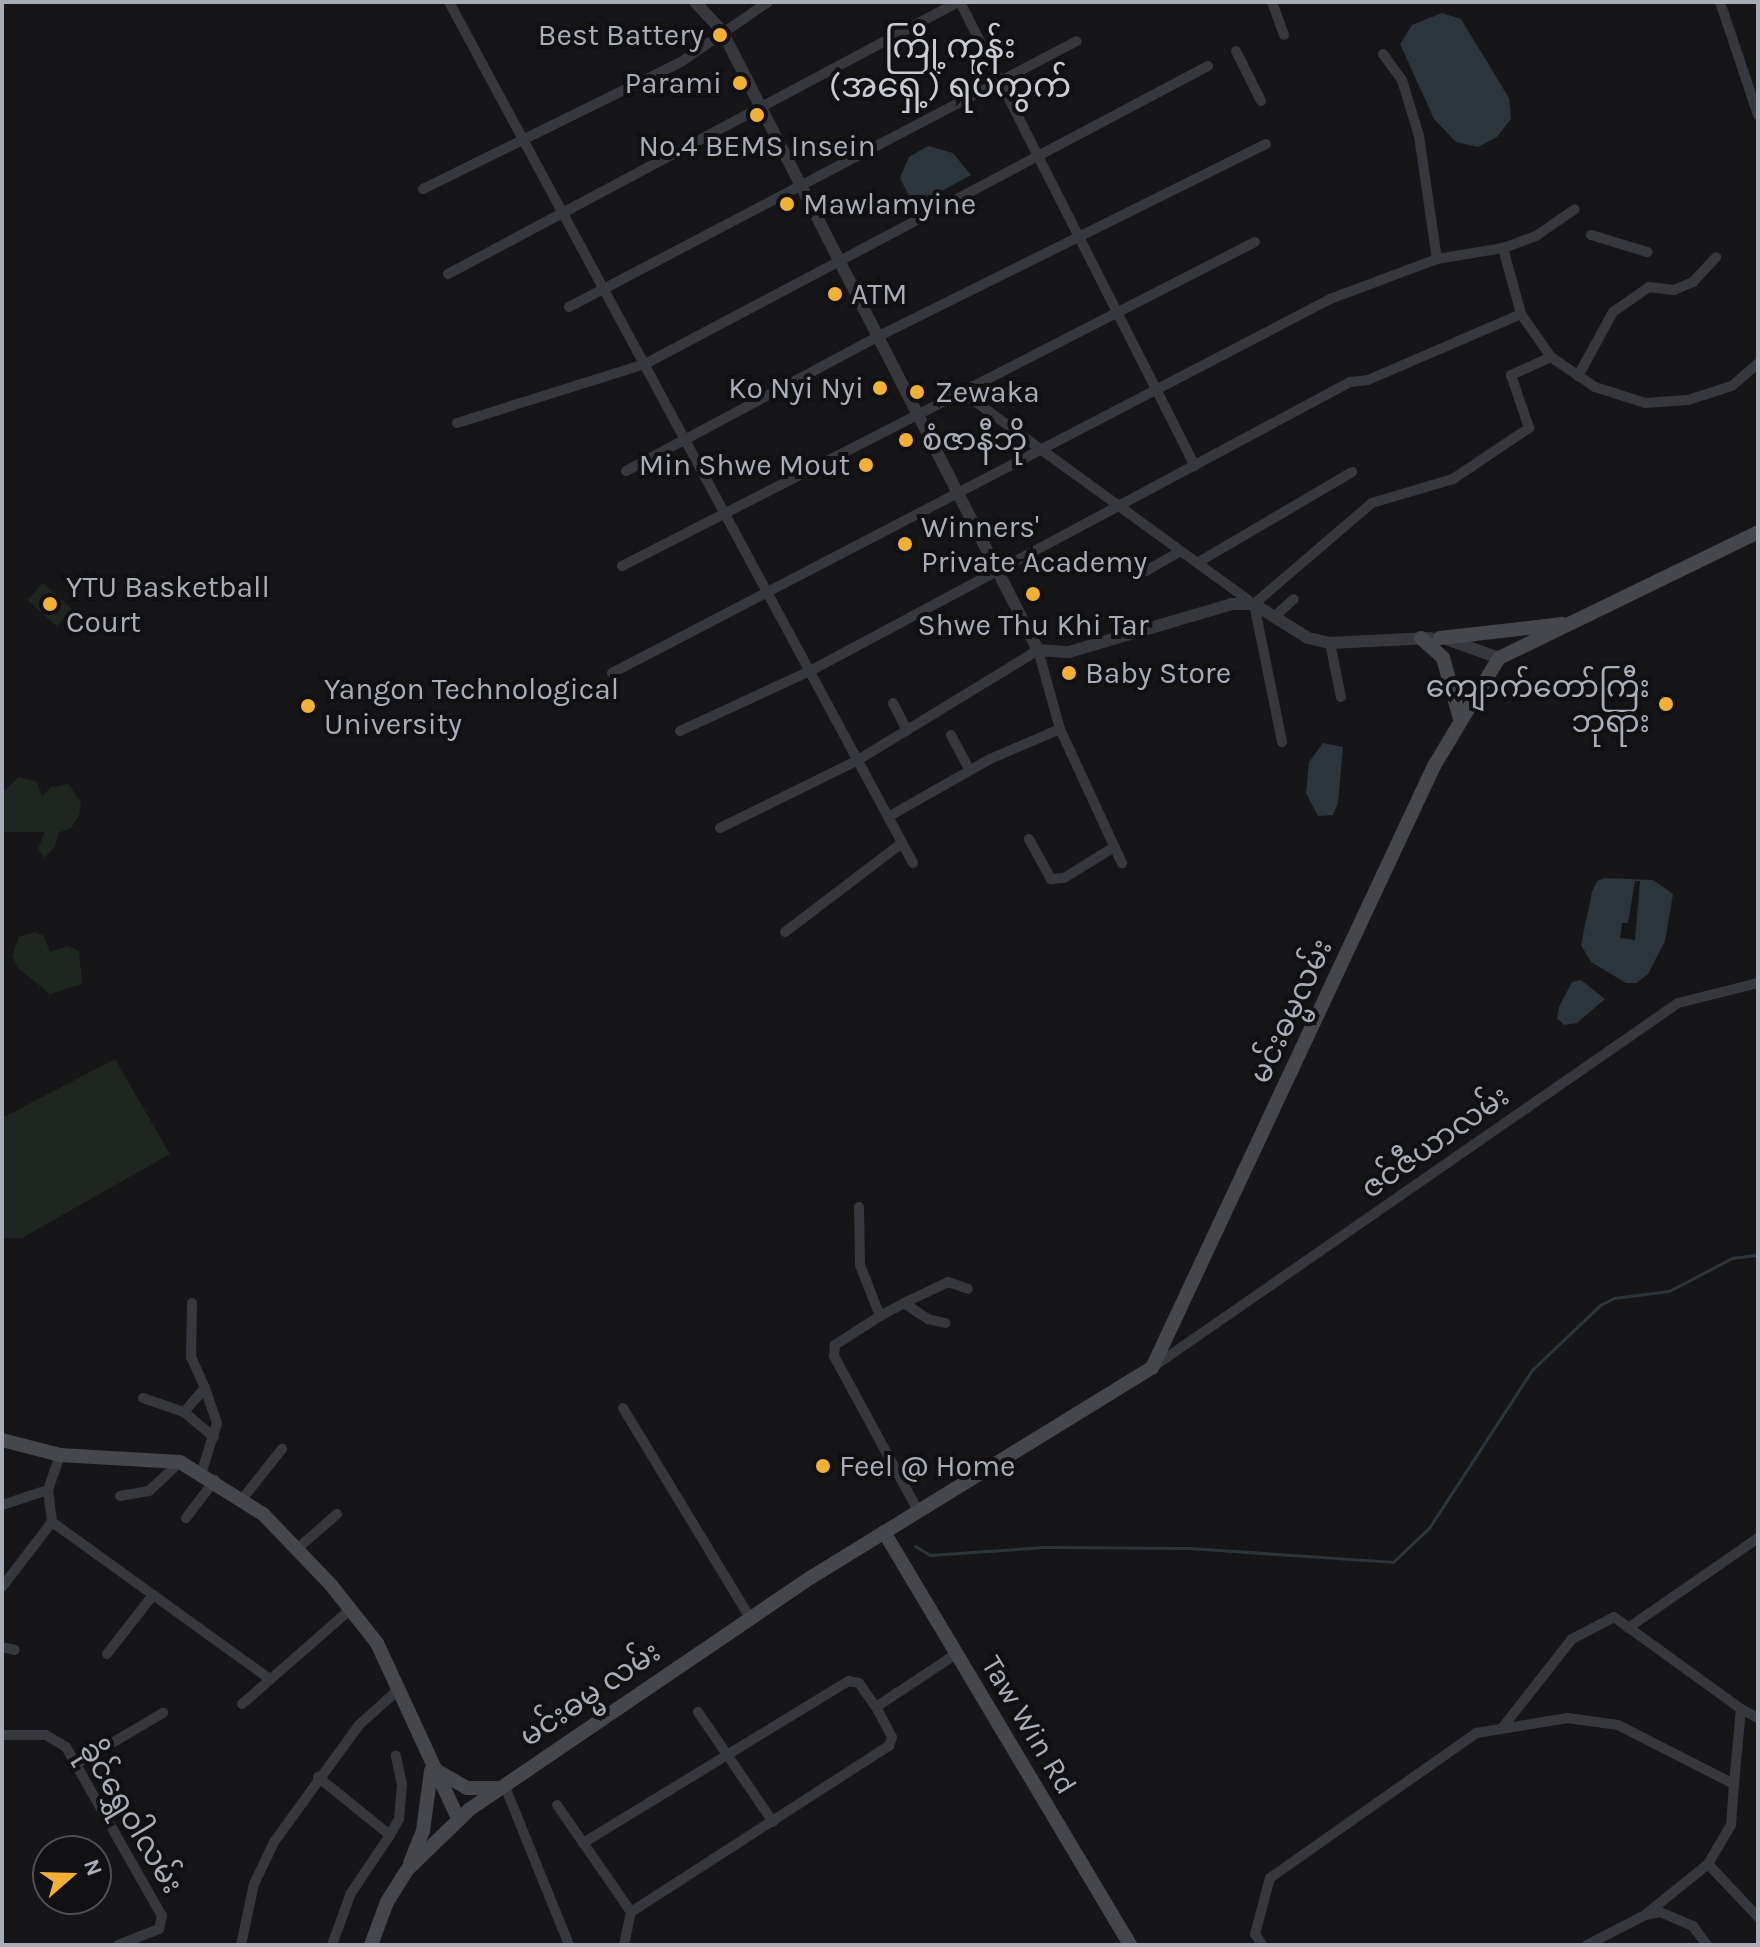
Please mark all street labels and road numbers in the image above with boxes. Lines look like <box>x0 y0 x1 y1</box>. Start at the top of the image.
street label: မင်းဓမ္မလမ်း <box>1242 933 1340 1089</box>
street label: ဇင်ဇီယာလမ်း <box>1354 1078 1516 1206</box>
street label: မင်းဓမ္မ လမ်း <box>513 1634 667 1754</box>
street label: Taw Win Rd <box>974 1649 1084 1801</box>
street label: ခိုင်ရွှေဝါလမ်း <box>71 1734 191 1900</box>

